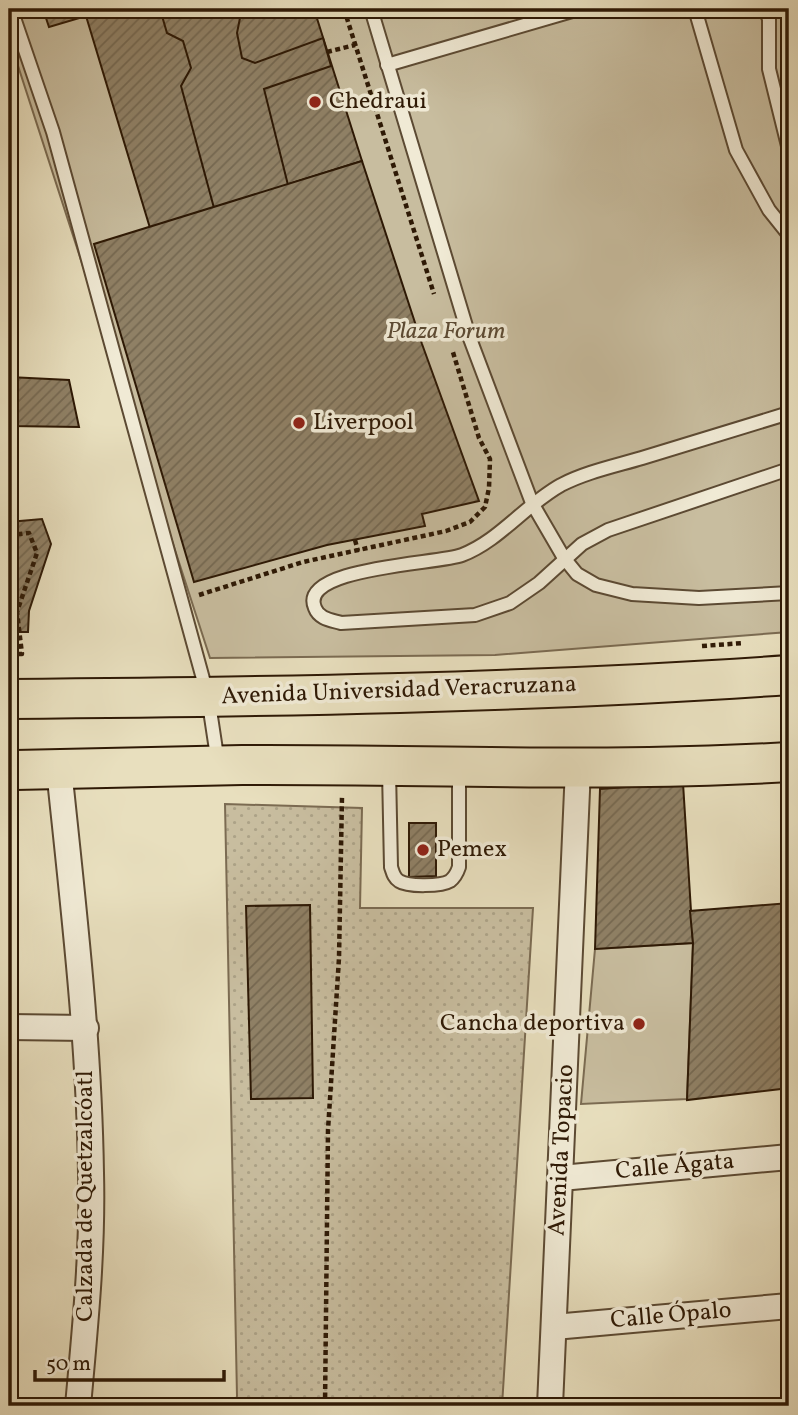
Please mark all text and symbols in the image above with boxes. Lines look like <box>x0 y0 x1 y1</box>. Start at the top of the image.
place label: Chedraui <box>329 85 427 119</box>
marker: Chedraui <box>307 94 323 110</box>
park label: Plaza Forum <box>387 315 505 349</box>
place label: Liverpool <box>313 406 414 440</box>
marker: Liverpool <box>291 415 307 431</box>
street label: Avenida Universidad Veracruzana <box>221 668 577 714</box>
place label: Pemex <box>437 833 507 867</box>
marker: Pemex <box>415 842 431 858</box>
place label: Cancha deportiva <box>440 1007 625 1041</box>
marker: Cancha deportiva <box>631 1016 647 1032</box>
street label: Avenida Topacio <box>541 1063 583 1237</box>
street label: Calzada de Quetzalcóatl <box>69 1070 103 1322</box>
street label: Calle Ágata <box>614 1145 736 1189</box>
street label: Calle Ópalo <box>609 1294 733 1338</box>
scale bar <box>35 1338 224 1382</box>
text: 50 m <box>46 1350 91 1379</box>

